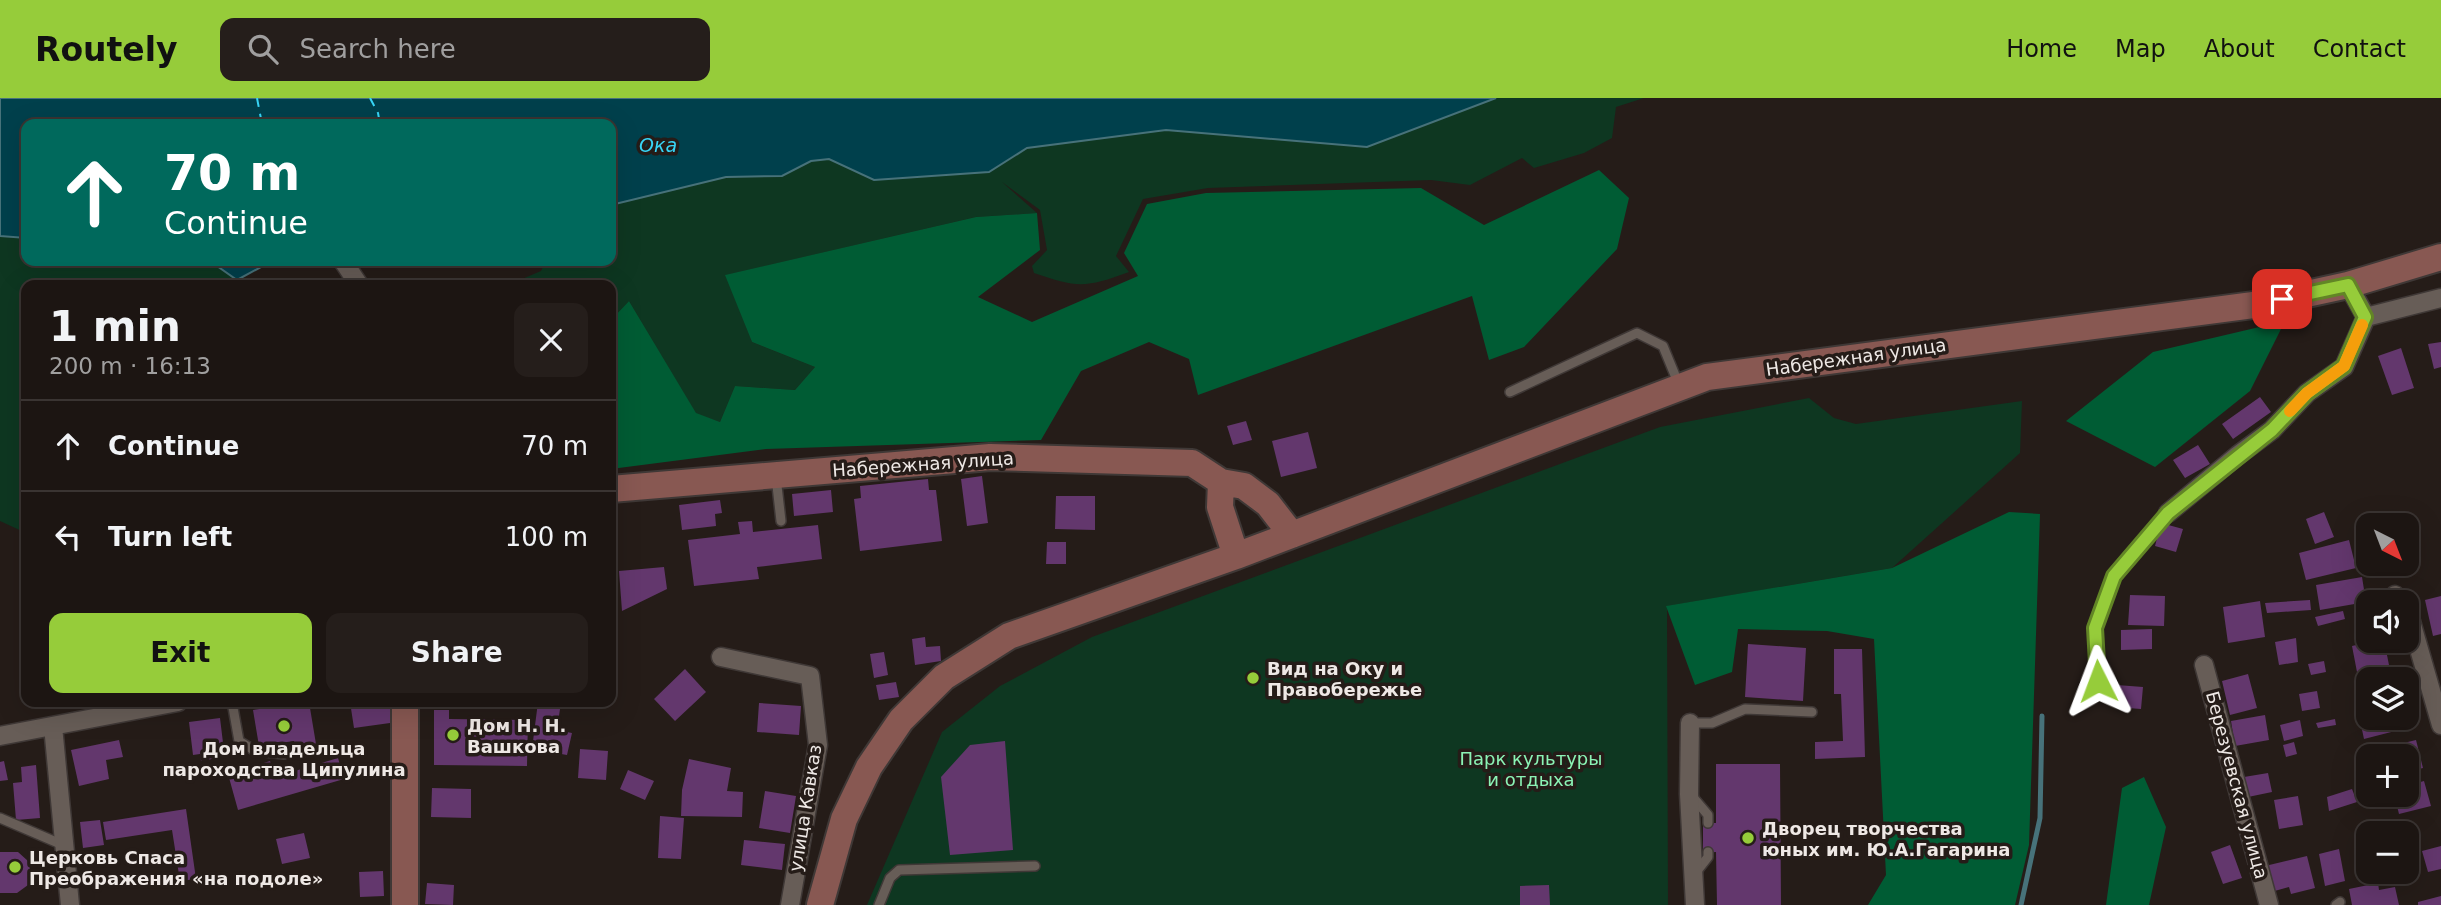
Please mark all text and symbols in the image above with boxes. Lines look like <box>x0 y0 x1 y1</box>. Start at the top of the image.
search box <box>220 18 710 81</box>
text: Routely <box>35 30 178 69</box>
icon: search <box>244 30 282 68</box>
text: Search here <box>300 34 456 64</box>
text: Home <box>2006 35 2077 63</box>
text: Map <box>2115 35 2166 63</box>
text: About <box>2204 35 2275 63</box>
text: Contact <box>2313 35 2406 63</box>
water label: Ока <box>639 134 677 156</box>
text: 70 m <box>164 145 300 202</box>
icon: ahead <box>49 147 140 238</box>
text: Continue <box>164 204 308 242</box>
pin <box>2252 269 2312 329</box>
icon: arrive <box>2263 280 2301 318</box>
text: 1 min <box>49 302 181 351</box>
button: close <box>514 303 588 377</box>
street label: Набережная улица <box>1764 334 1948 380</box>
text: 200 m · 16:13 <box>49 353 211 379</box>
icon: ahead <box>49 427 87 465</box>
text: Continue <box>108 431 239 461</box>
text: 70 m <box>521 431 588 461</box>
street label: Набережная улица <box>832 447 1014 481</box>
north arrow <box>2356 513 2418 576</box>
map controls <box>2356 513 2419 884</box>
icon: left <box>49 518 87 556</box>
text: Turn left <box>108 522 232 552</box>
text: 100 m <box>505 522 588 552</box>
button: sound <box>2356 590 2419 653</box>
button: Exit <box>49 613 312 693</box>
button: Share <box>326 613 588 693</box>
position arrow <box>2061 644 2135 718</box>
place label: Вид на Оку и Правобережье <box>1267 658 1422 700</box>
button: layers <box>2356 667 2419 730</box>
marker: Вид на Оку и Правобережье <box>1245 670 1261 686</box>
street label: Березуевская улица <box>2202 689 2272 881</box>
place label: Дом Н. Н. Вашкова <box>467 715 566 757</box>
marker: Дом владельца пароходства Ципулина <box>276 718 292 734</box>
marker: Дом Н. Н. Вашкова <box>445 727 461 743</box>
place label: Дом владельца пароходства Ципулина <box>162 738 406 780</box>
street label: улица Кавказ <box>785 743 825 873</box>
button: + <box>2356 744 2419 807</box>
park label: Парк культуры и отдыха <box>1460 748 1603 790</box>
place label: Дворец творчества юных им. Ю.А.Гагарина <box>1762 818 2011 860</box>
button: − <box>2356 821 2419 884</box>
marker: Дворец творчества юных им. Ю.А.Гагарина <box>1740 830 1756 846</box>
place label: Церковь Спаса Преображения «на подоле» <box>29 847 323 889</box>
marker: Церковь Спаса Преображения «на подоле» <box>7 859 23 875</box>

